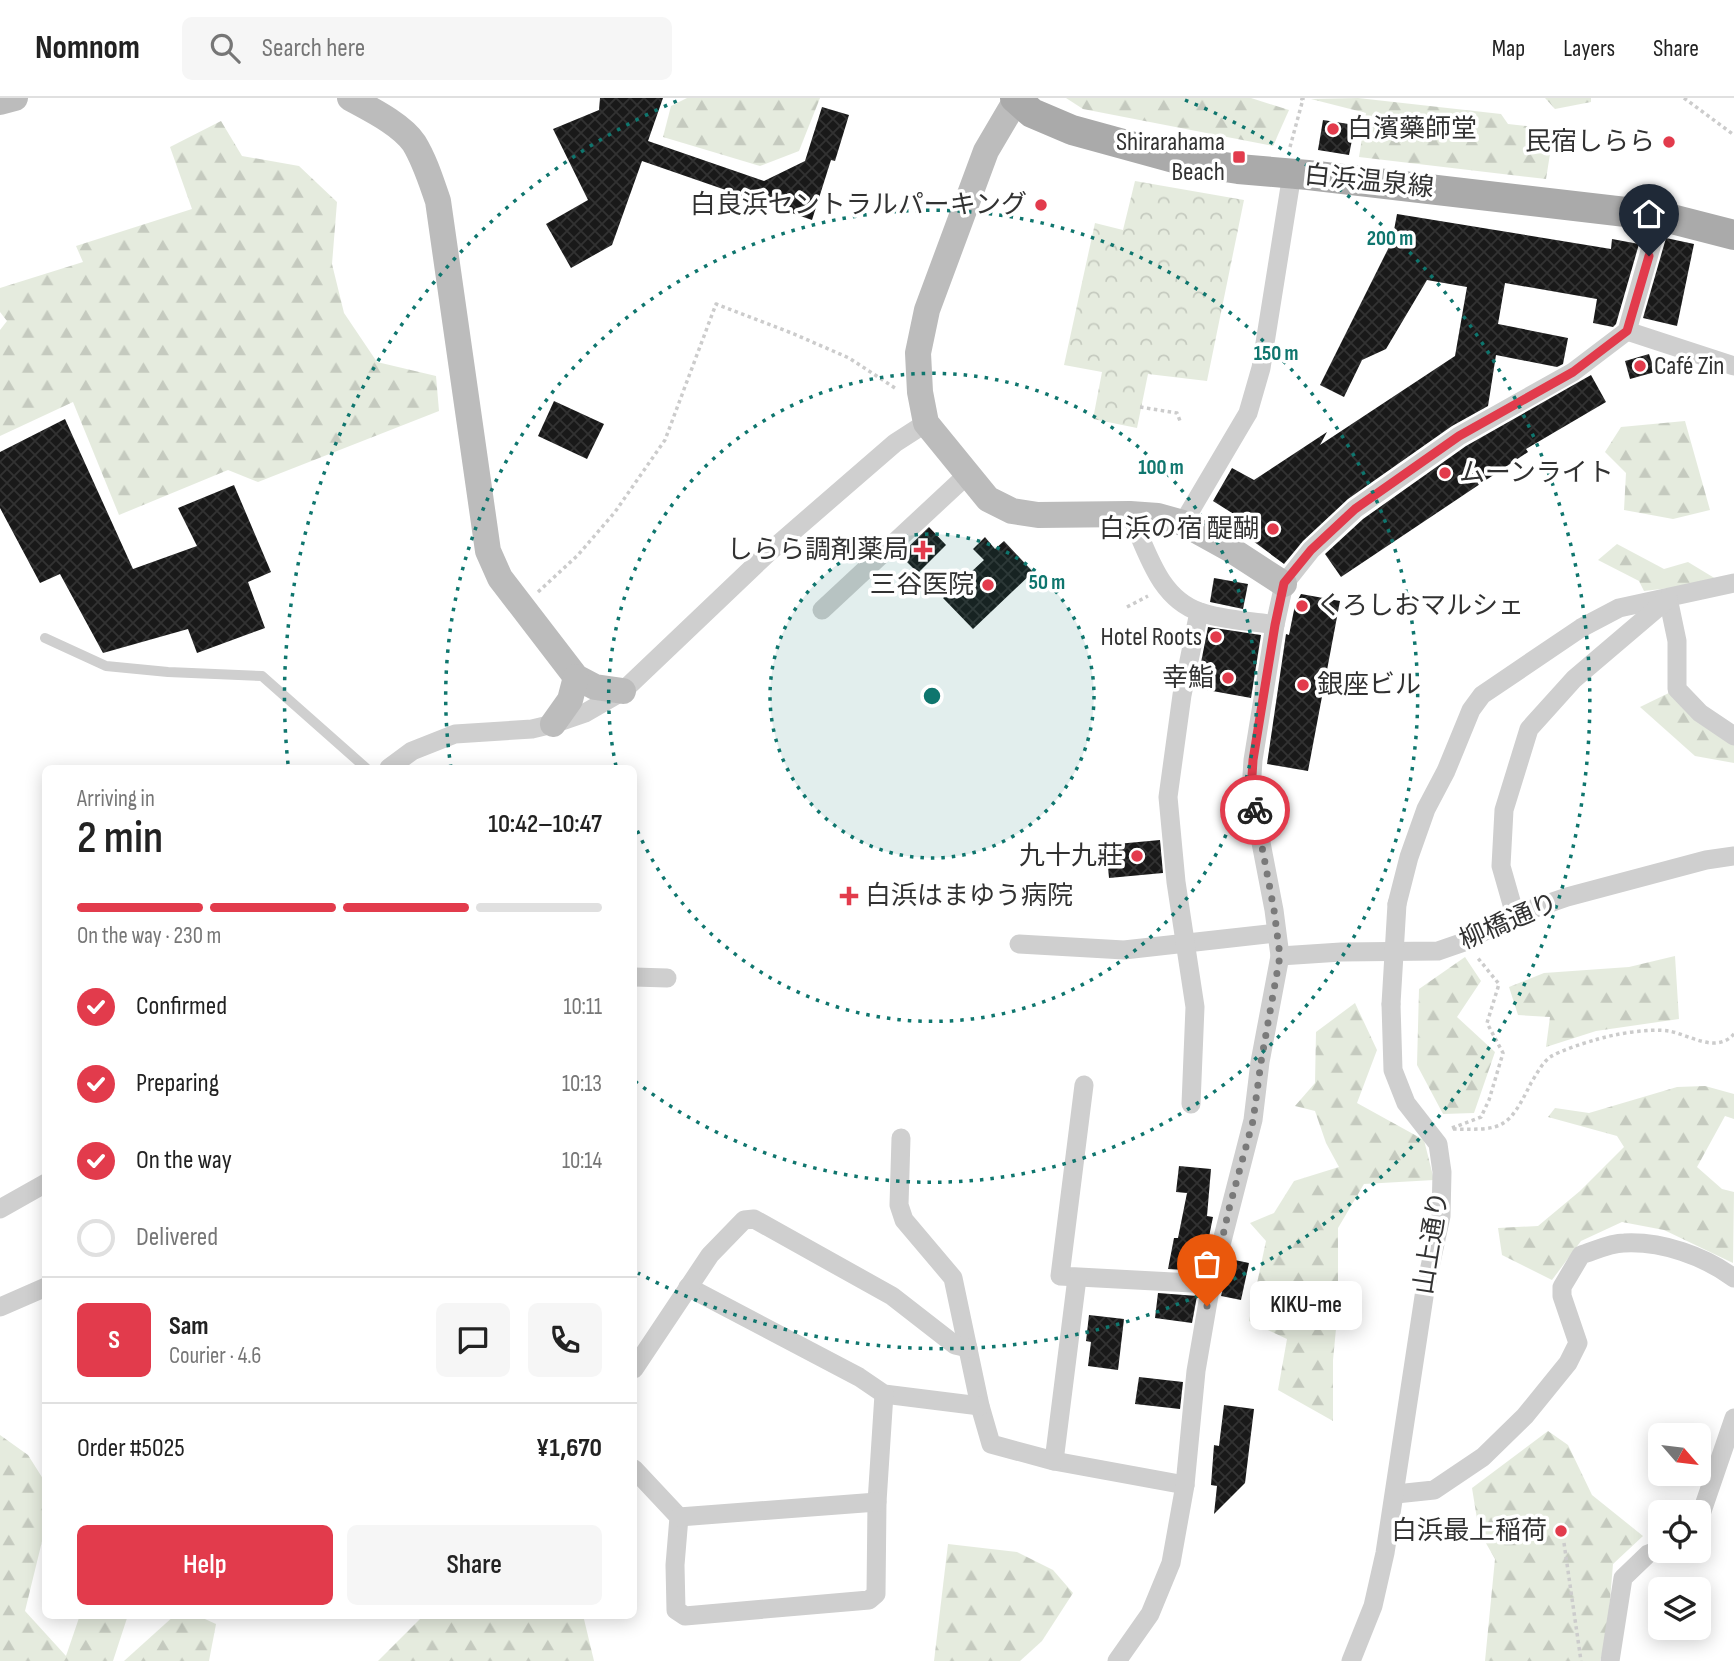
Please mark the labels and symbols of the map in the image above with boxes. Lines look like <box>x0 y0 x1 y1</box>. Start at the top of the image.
place label: 白濱藥師堂 <box>1347 114 1477 145</box>
marker: 白濱藥師堂 <box>1325 121 1341 137</box>
place label: Shirarahama Beach <box>1116 127 1225 188</box>
place label: 民宿しらら <box>1525 127 1655 158</box>
marker: 民宿しらら <box>1661 134 1677 150</box>
marker: Shirarahama Beach <box>1231 149 1247 165</box>
street label: 白浜温泉線 <box>1303 160 1435 204</box>
pin <box>1619 184 1679 256</box>
place label: 白良浜セントラルパーキング <box>690 190 1027 221</box>
marker: 白良浜セントラルパーキング <box>1033 197 1049 213</box>
text: 200 m <box>1367 226 1413 251</box>
text: 150 m <box>1254 341 1298 366</box>
place label: Café Zin <box>1654 351 1724 382</box>
marker: Café Zin <box>1632 358 1648 374</box>
text: 100 m <box>1138 455 1184 480</box>
place label: ムーンライト <box>1459 458 1614 489</box>
marker: ムーンライト <box>1437 465 1453 481</box>
place label: 白浜の宿 醍醐 <box>1099 514 1259 545</box>
marker: 白浜の宿 醍醐 <box>1265 521 1281 537</box>
place label: しらら調剤薬局 <box>727 535 909 566</box>
marker: しらら調剤薬局 <box>915 542 931 558</box>
place label: 三谷医院 <box>870 570 974 601</box>
text: 50 m <box>1029 570 1065 595</box>
marker: 三谷医院 <box>980 577 996 593</box>
place label: くろしおマルシェ <box>1316 591 1524 622</box>
marker: くろしおマルシェ <box>1294 598 1310 614</box>
place label: Hotel Roots <box>1100 622 1202 653</box>
marker: Hotel Roots <box>1208 629 1224 645</box>
place label: 幸鮨 <box>1162 663 1214 694</box>
marker: 幸鮨 <box>1220 670 1236 686</box>
place label: 銀座ビル <box>1317 670 1421 701</box>
marker: 銀座ビル <box>1295 677 1311 693</box>
centre of rings <box>920 684 944 708</box>
courier <box>1220 775 1290 845</box>
place label: 九十九莊 <box>1019 841 1123 872</box>
marker: 九十九莊 <box>1129 848 1145 864</box>
place label: 白浜はまゆう病院 <box>865 881 1073 912</box>
marker: 白浜はまゆう病院 <box>839 886 859 906</box>
street label: 柳橋通り <box>1455 887 1563 957</box>
street label: 山上通り <box>1409 1189 1455 1297</box>
pin <box>1177 1234 1237 1306</box>
callout: KIKU-me <box>1249 1282 1361 1330</box>
north arrow <box>1648 1423 1712 1486</box>
place label: 白浜最上稲荷 <box>1391 1516 1547 1547</box>
marker: 白浜最上稲荷 <box>1553 1523 1569 1539</box>

